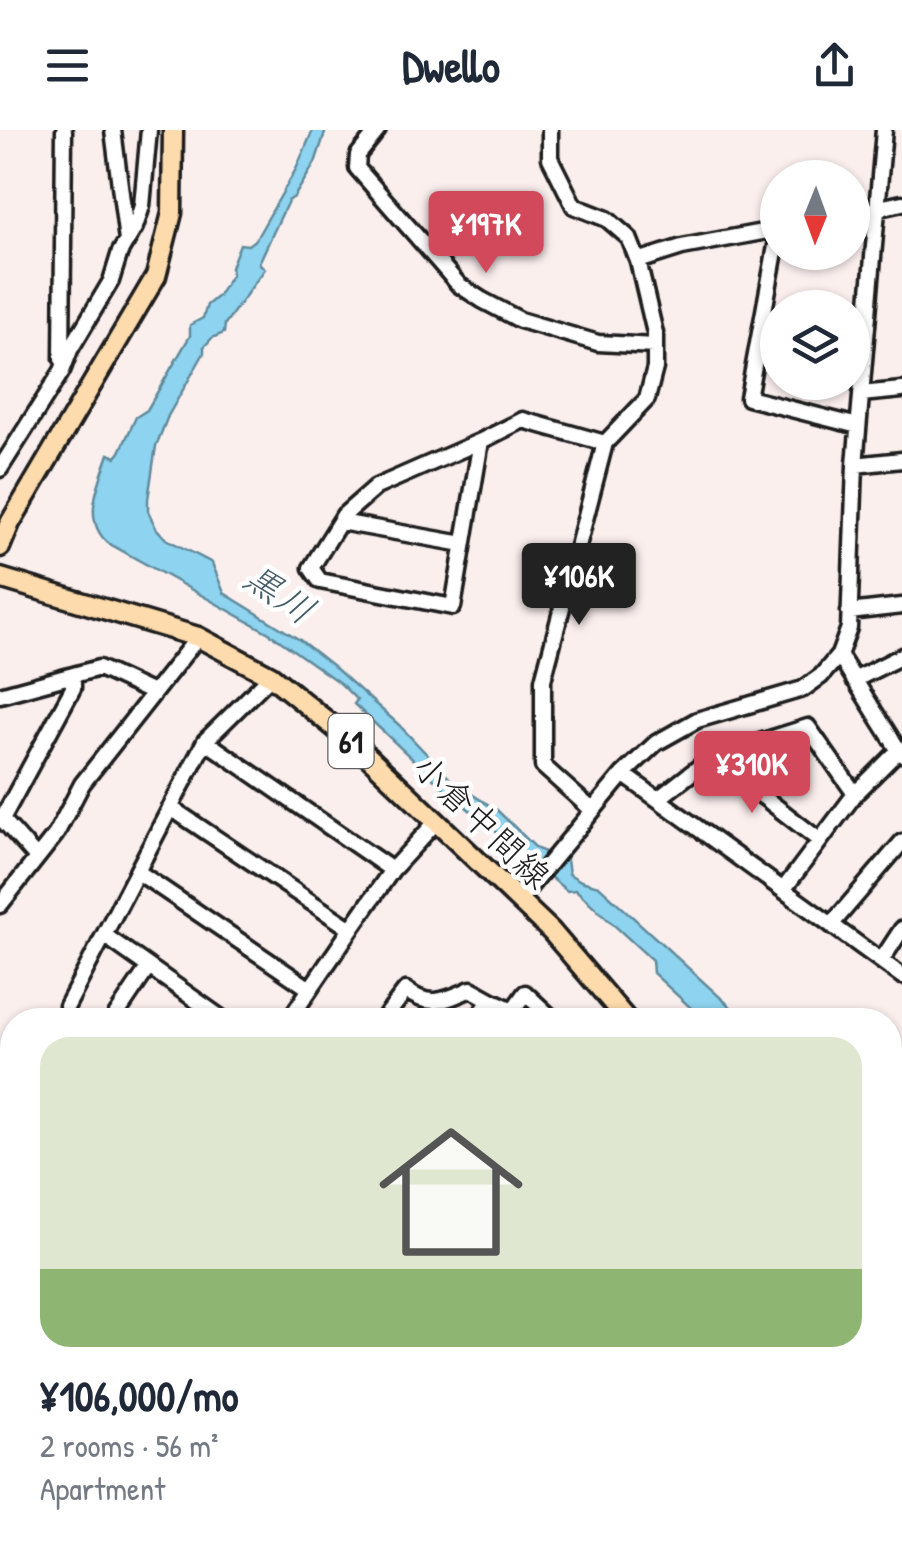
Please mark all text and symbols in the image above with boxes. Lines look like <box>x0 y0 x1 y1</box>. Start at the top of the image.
text: Dwello <box>402 35 500 96</box>
icon: menu <box>40 38 95 93</box>
icon: share <box>807 38 862 93</box>
north arrow <box>760 160 870 270</box>
map controls <box>760 160 870 400</box>
pin: ¥197K <box>416 191 556 276</box>
text: ¥197K <box>451 202 521 245</box>
button: layers <box>760 290 870 400</box>
pin: ¥106K <box>509 543 649 628</box>
water label: 黒川 <box>234 550 326 636</box>
text: ¥106K <box>544 554 614 597</box>
road number: 61 <box>328 714 374 768</box>
pin: ¥310K <box>682 731 822 816</box>
text: ¥310K <box>716 742 788 785</box>
street label: 小倉中間線 <box>403 743 561 899</box>
icon: home <box>361 1102 541 1282</box>
text: ¥106,000/mo <box>40 1367 239 1424</box>
text: 2 rooms · 56 m² <box>40 1424 218 1467</box>
text: Apartment <box>40 1467 165 1510</box>

